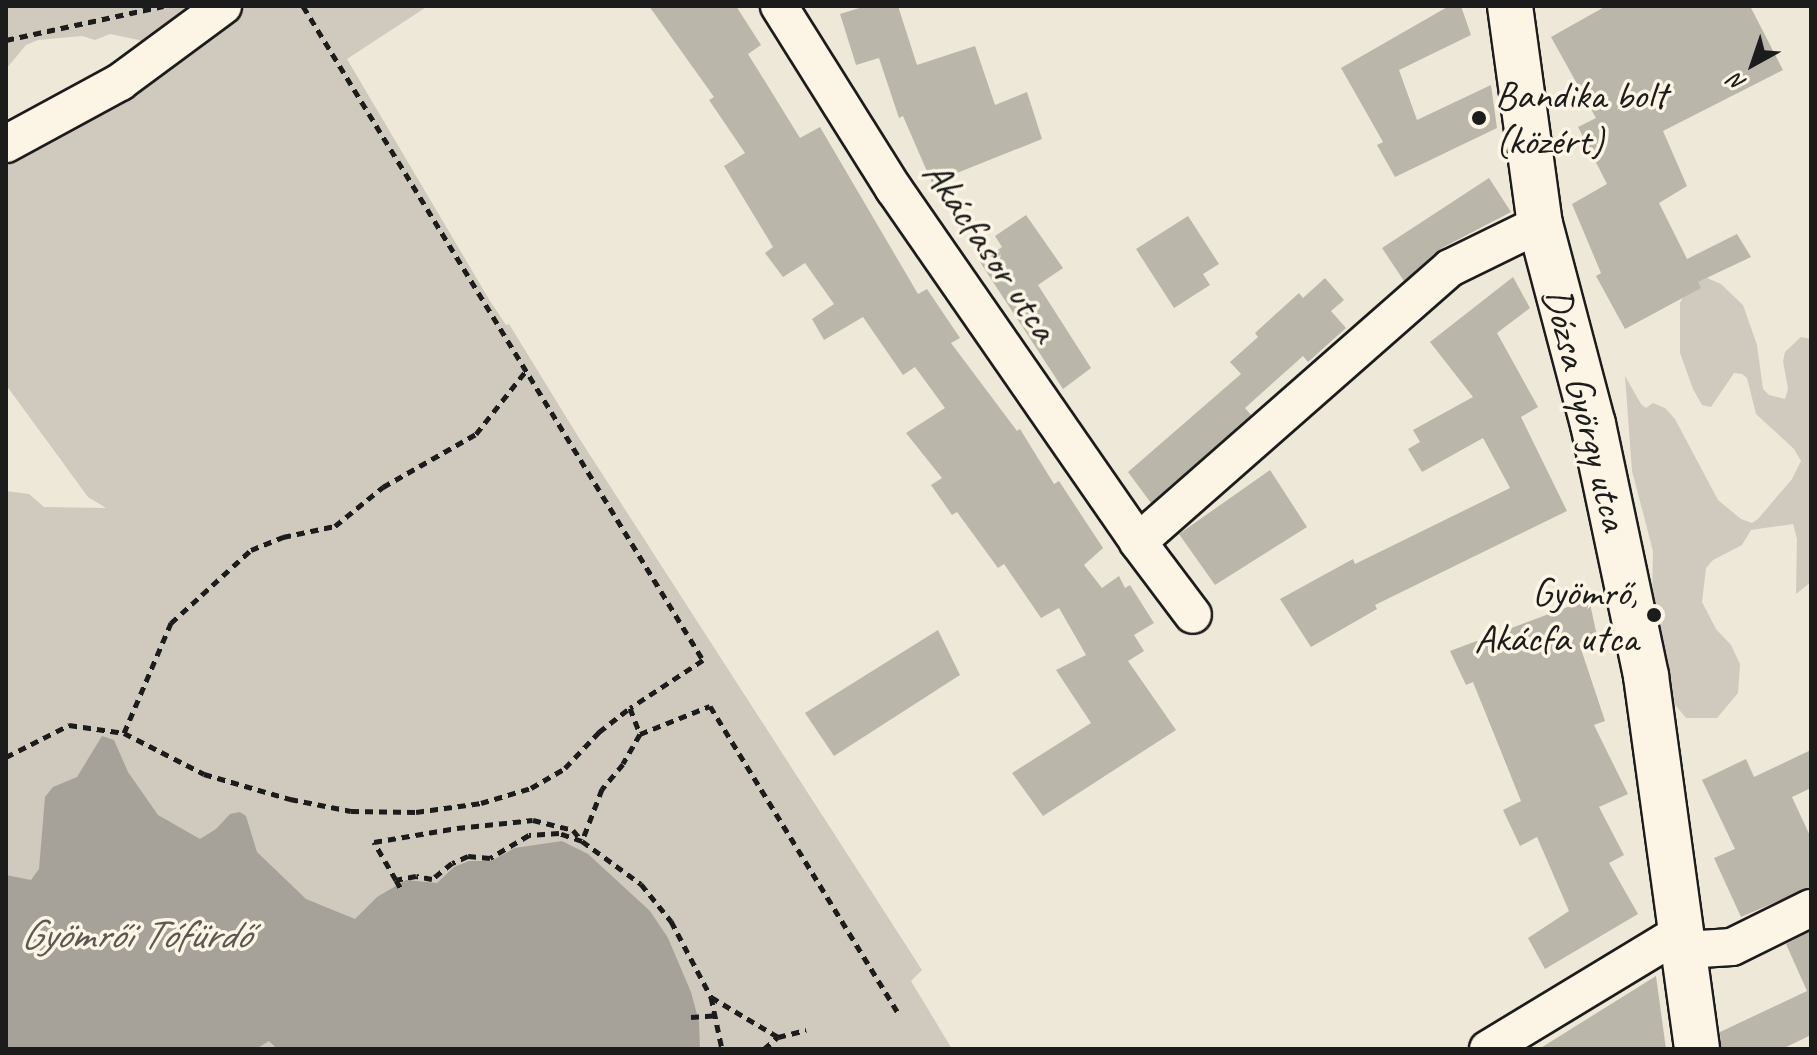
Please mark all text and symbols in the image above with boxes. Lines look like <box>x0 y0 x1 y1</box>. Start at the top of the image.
north arrow <box>1713 24 1793 104</box>
text: N <box>1723 67 1752 97</box>
place label: Bandika bolt (közért) <box>1495 71 1667 165</box>
marker: Bandika bolt (közért) <box>1470 109 1488 127</box>
street label: Akácfasor utca <box>914 152 1068 350</box>
street label: Dózsa György utca <box>1533 283 1639 535</box>
place label: Gyömrő, Akácfa utca <box>1475 568 1638 662</box>
marker: Gyömrő, Akácfa utca <box>1645 606 1663 624</box>
water label: Gyömrői Tófürdő <box>20 910 250 960</box>

